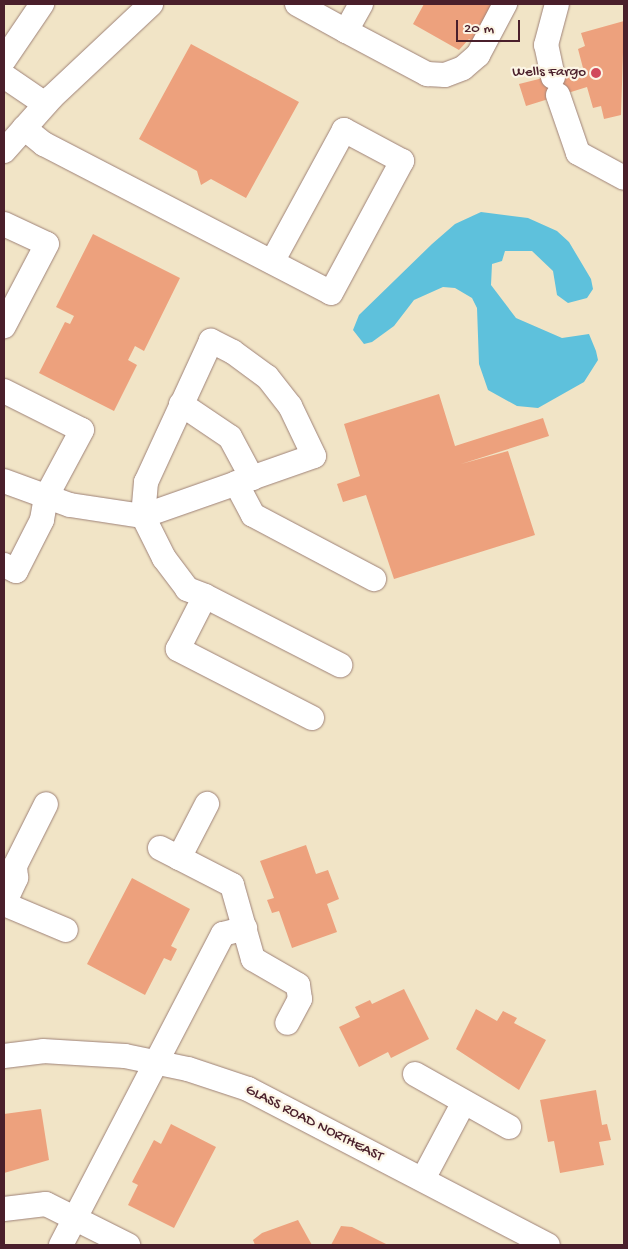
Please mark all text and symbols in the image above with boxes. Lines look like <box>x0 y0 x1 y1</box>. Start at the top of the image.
scale bar <box>458 10 522 42</box>
text: 20 m <box>464 20 494 38</box>
place label: Wells Fargo <box>512 64 586 82</box>
marker: Wells Fargo <box>590 67 602 79</box>
street label: GLASS ROAD NORTHEAST <box>242 1081 386 1167</box>

